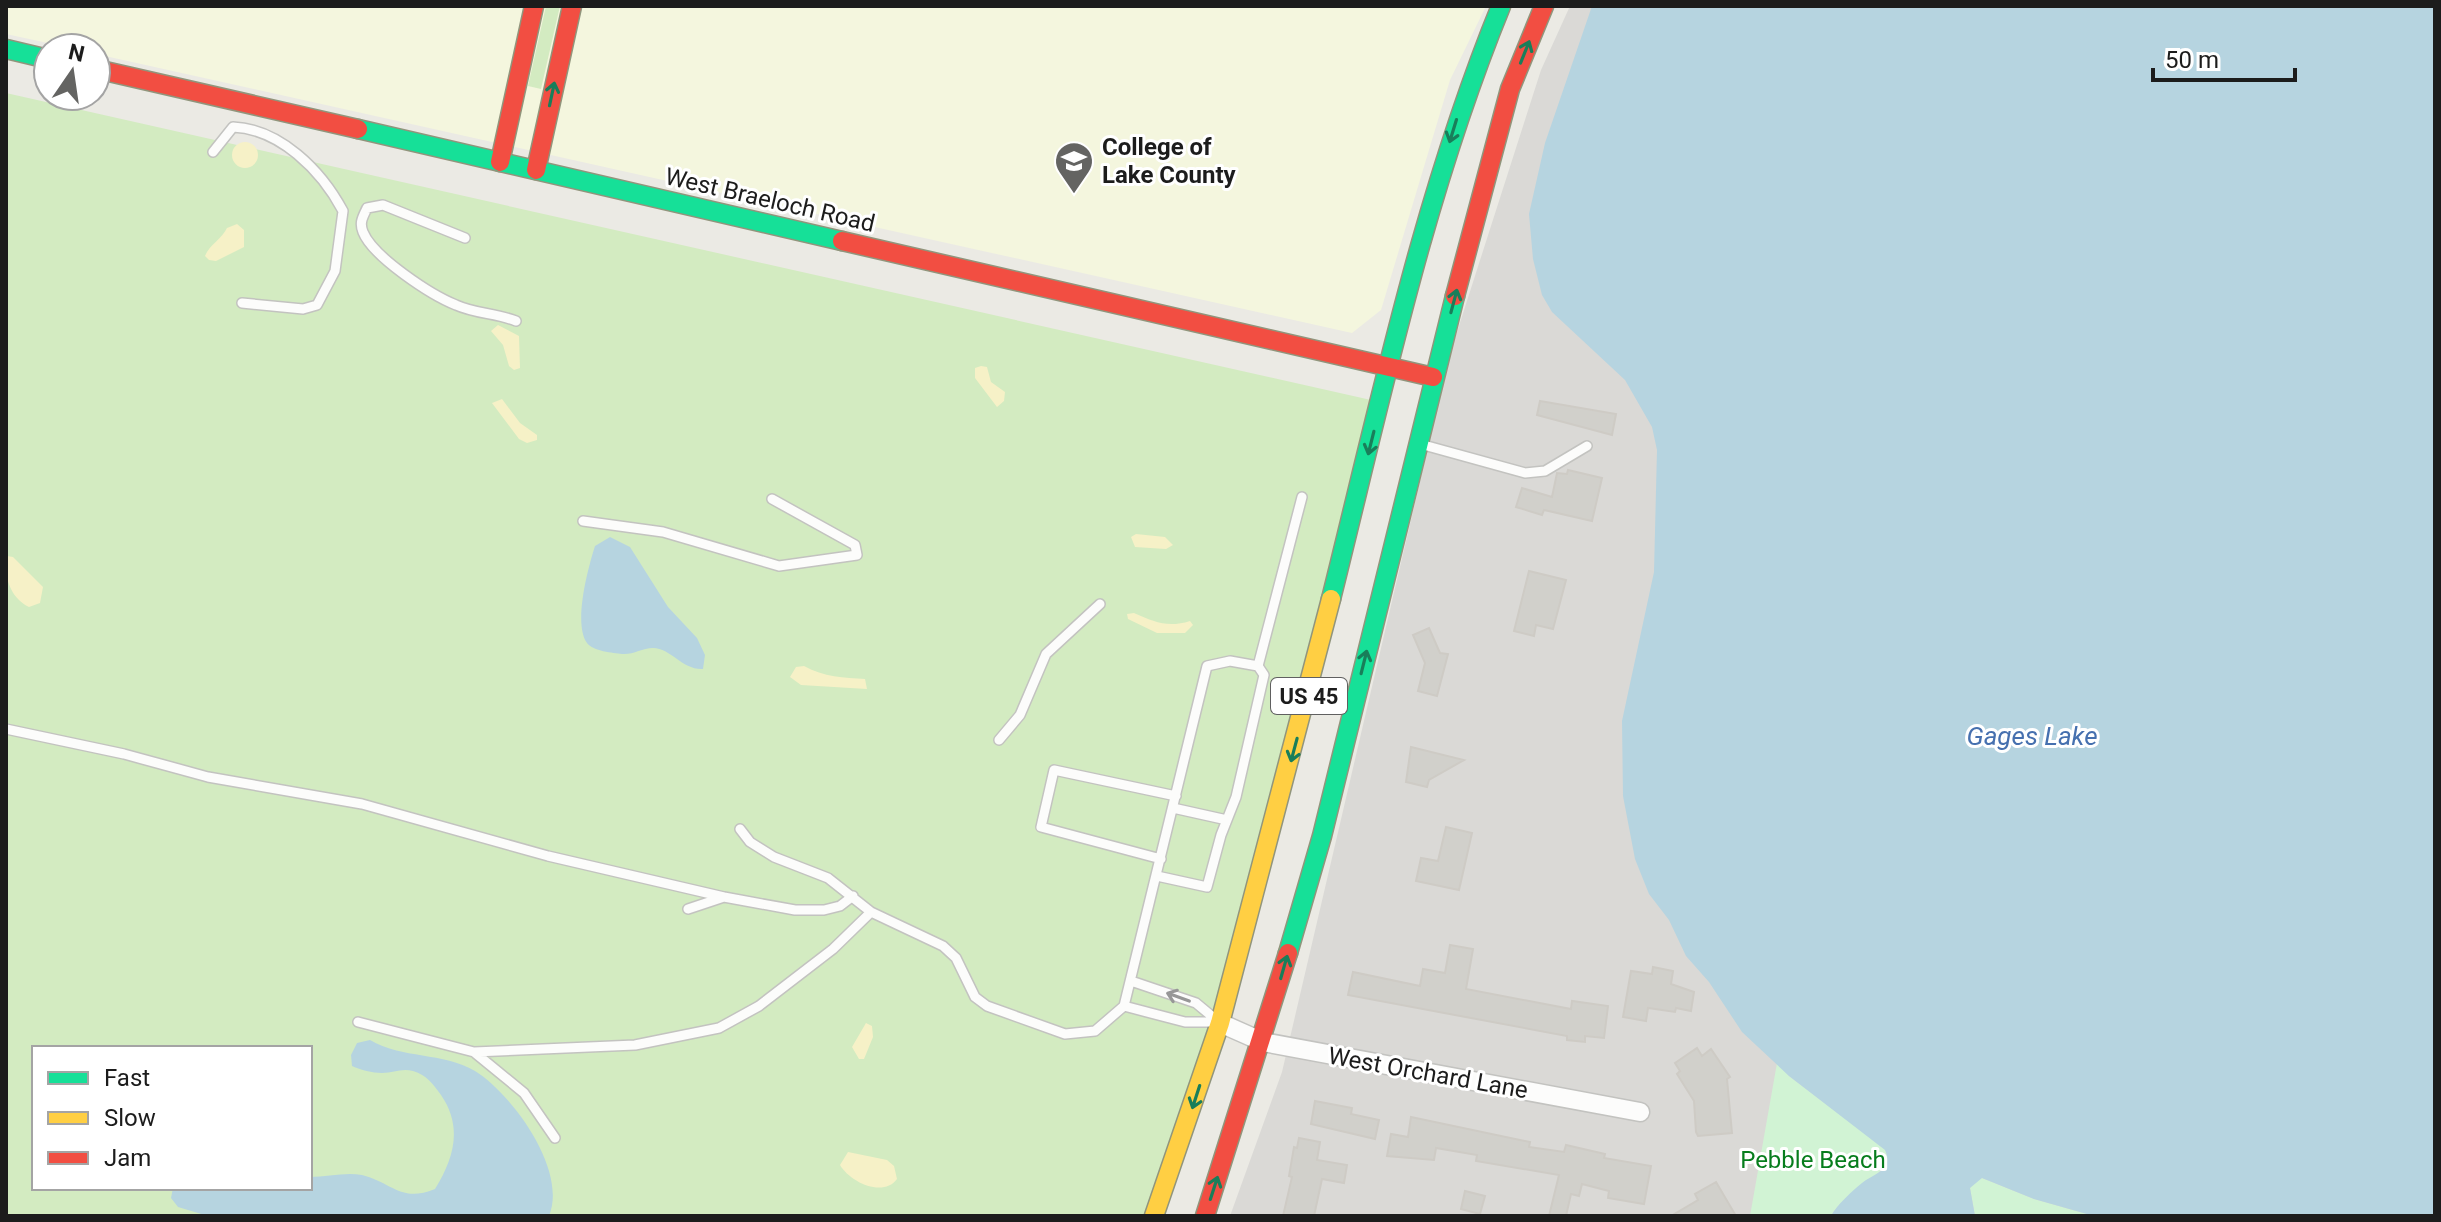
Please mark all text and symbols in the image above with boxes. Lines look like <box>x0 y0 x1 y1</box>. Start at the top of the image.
north arrow <box>32 32 112 112</box>
scale bar <box>2153 32 2295 82</box>
text: N <box>66 39 87 67</box>
one-way arrow <box>1519 40 1534 65</box>
text: 50 m <box>2165 46 2219 74</box>
one-way arrow <box>545 82 560 107</box>
one-way arrow <box>1445 118 1459 143</box>
place label: College of Lake County <box>1102 133 1237 189</box>
school or university icon: College of Lake County <box>1053 140 1095 195</box>
street label: West Braeloch Road <box>662 162 878 238</box>
one-way arrow <box>1447 289 1462 315</box>
one-way arrow <box>1363 430 1378 455</box>
one-way arrow <box>1357 649 1372 675</box>
road number: US 45 <box>1271 678 1347 714</box>
water label: Gages Lake <box>1966 721 2098 751</box>
one-way arrow <box>1286 736 1301 762</box>
one-way arrow <box>1277 955 1292 981</box>
one-way arrow <box>1166 989 1191 1003</box>
street label: West Orchard Lane <box>1326 1042 1530 1104</box>
legend <box>32 1046 312 1190</box>
text: Fast <box>104 1064 150 1092</box>
one-way arrow <box>1187 1084 1202 1109</box>
text: Slow <box>104 1104 156 1132</box>
text: Jam <box>104 1144 151 1172</box>
park label: Pebble Beach <box>1740 1146 1886 1174</box>
one-way arrow <box>1208 1175 1223 1200</box>

